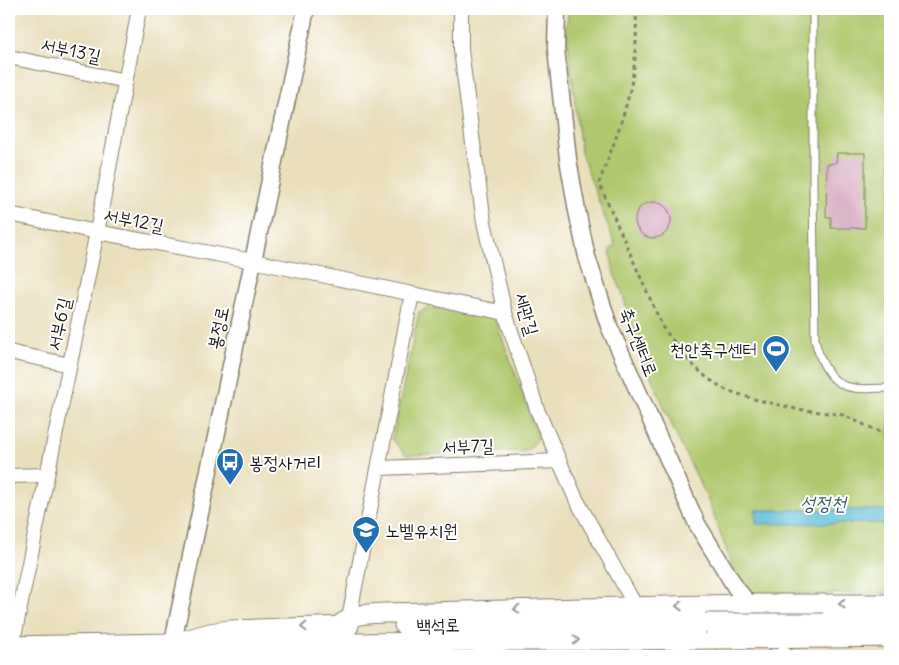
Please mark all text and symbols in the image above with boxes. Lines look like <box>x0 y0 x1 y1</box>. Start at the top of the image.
street label: 서부13길 <box>39 32 104 68</box>
street label: 서부12길 <box>102 203 166 237</box>
street label: 세관길 <box>510 290 544 339</box>
street label: 서부6길 <box>42 295 76 353</box>
street label: 봉정로 <box>202 304 234 352</box>
street label: 축구센터로 <box>615 304 663 380</box>
sports icon: 천안축구센터 <box>761 334 791 373</box>
place label: 천안축구센터 <box>670 338 757 361</box>
street label: 서부7길 <box>441 434 495 458</box>
bus stop icon: 봉정사거리 <box>215 447 245 486</box>
place label: 봉정사거리 <box>249 451 321 474</box>
water label: 성정천 <box>800 491 848 515</box>
school or university icon: 노벨유치원 <box>351 515 381 554</box>
place label: 노벨유치원 <box>385 519 457 542</box>
one-way arrow <box>837 599 845 609</box>
one-way arrow <box>675 600 683 611</box>
one-way arrow <box>512 604 520 615</box>
street label: 백석로 <box>416 613 460 637</box>
one-way arrow <box>300 622 308 632</box>
one-way arrow <box>572 635 580 645</box>

